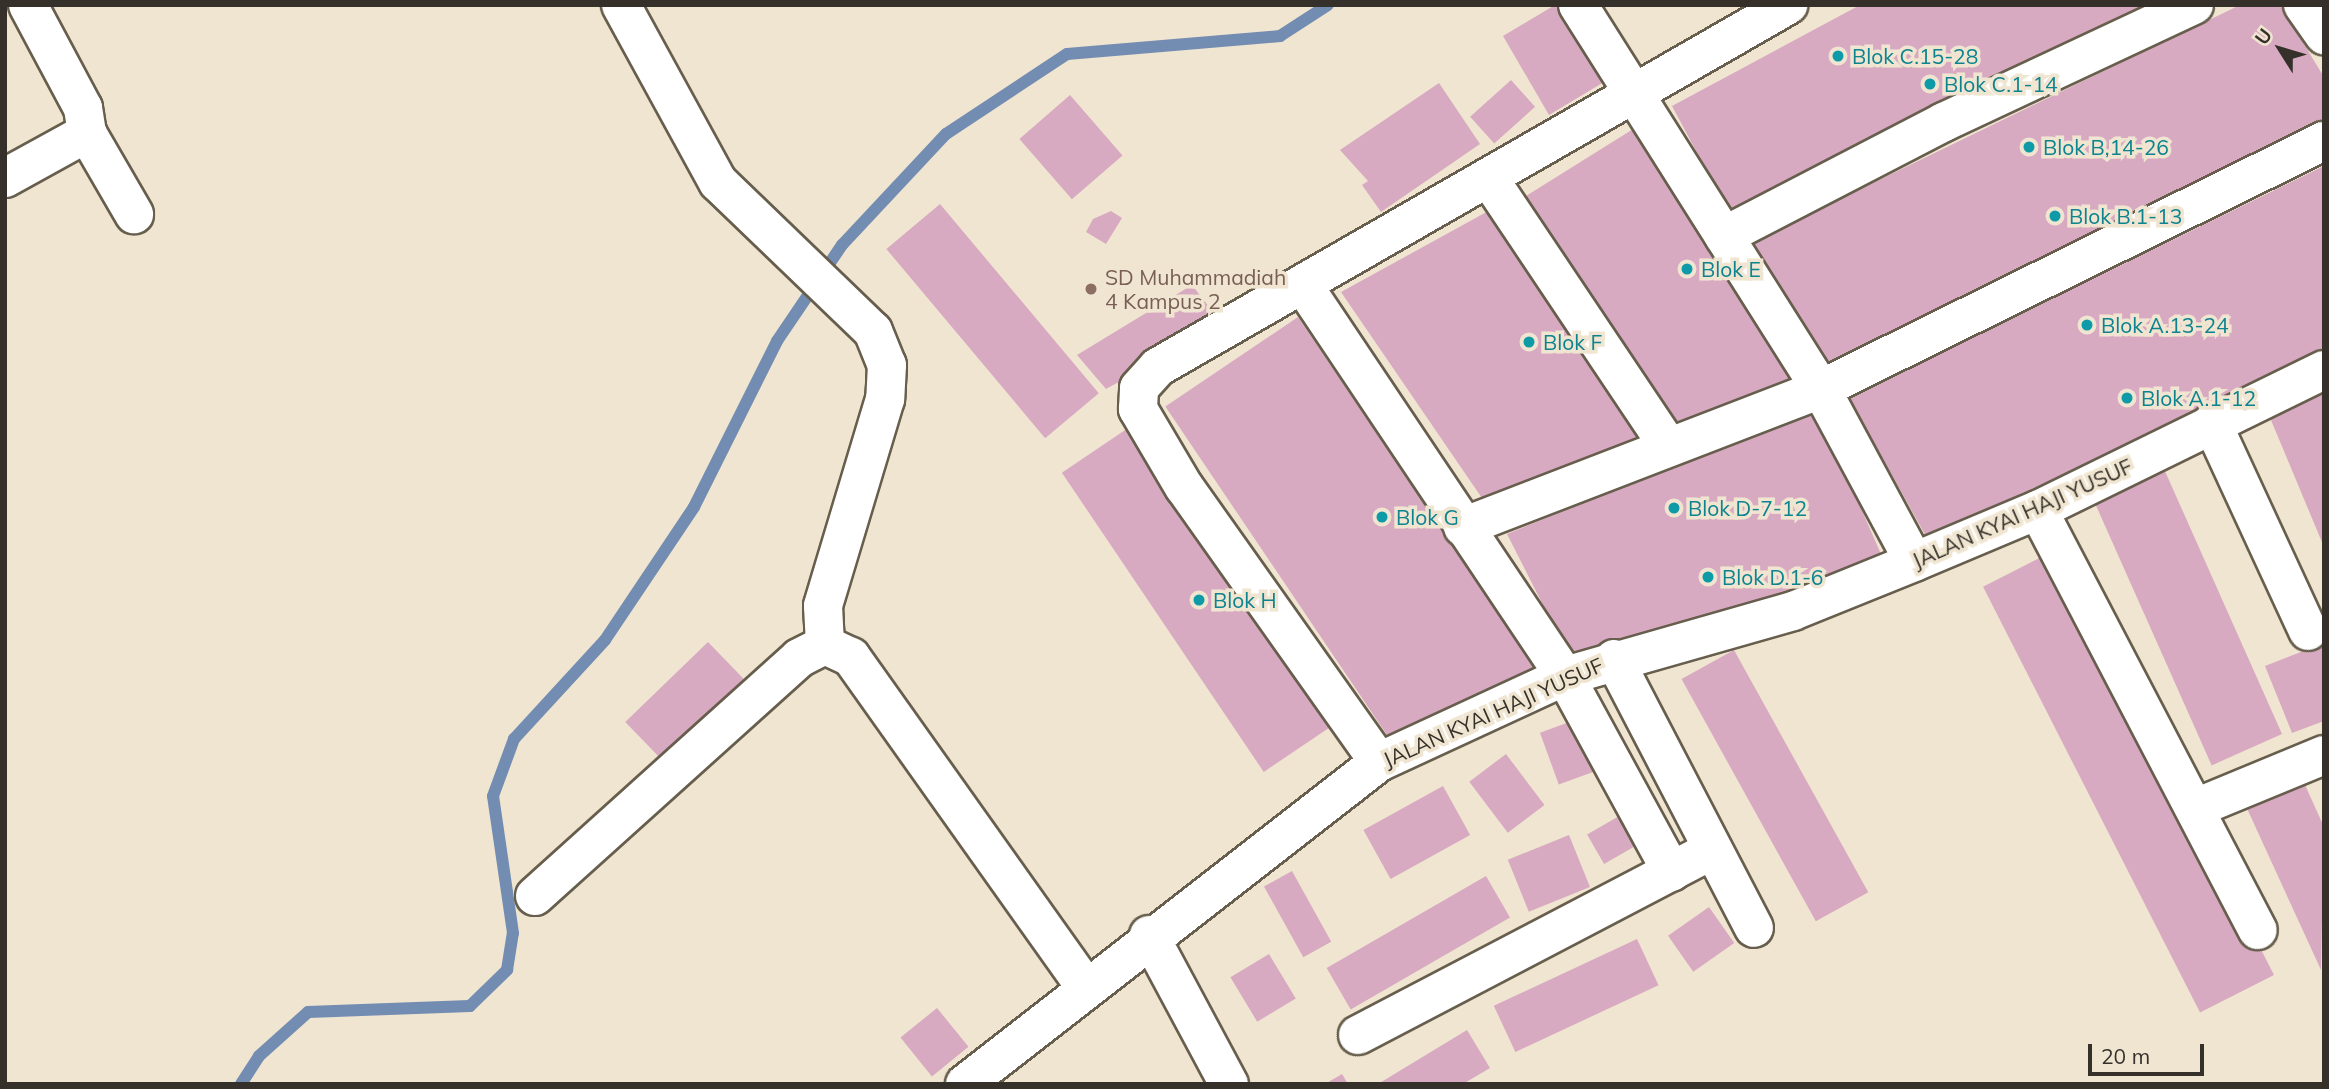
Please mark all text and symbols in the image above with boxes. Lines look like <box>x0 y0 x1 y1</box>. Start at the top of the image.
north arrow <box>2245 14 2315 84</box>
text: U <box>2249 24 2277 49</box>
place label: Blok C.15-28 <box>1852 43 1978 69</box>
marker: Blok C.15-28 <box>1830 48 1846 64</box>
place label: Blok C.1-14 <box>1944 71 2058 97</box>
marker: Blok C.1-14 <box>1922 76 1938 92</box>
place label: Blok B,14-26 <box>2043 134 2169 160</box>
marker: Blok B,14-26 <box>2021 139 2037 155</box>
place label: Blok B.1-13 <box>2069 203 2182 229</box>
marker: Blok B.1-13 <box>2047 208 2063 224</box>
place label: Blok E <box>1701 256 1761 282</box>
marker: Blok E <box>1679 261 1695 277</box>
place label: SD Muhammadiah 4 Kampus 2 <box>1105 264 1286 314</box>
marker: SD Muhammadiah 4 Kampus 2 <box>1083 281 1099 297</box>
place label: Blok A.13-24 <box>2101 312 2229 338</box>
marker: Blok A.13-24 <box>2079 317 2095 333</box>
place label: Blok F <box>1543 329 1602 355</box>
marker: Blok F <box>1521 334 1537 350</box>
place label: Blok A.1-12 <box>2141 385 2256 411</box>
marker: Blok A.1-12 <box>2119 390 2135 406</box>
street label: JALAN KYAI HAJI YUSUF <box>1908 453 2136 573</box>
place label: Blok D-7-12 <box>1688 495 1807 521</box>
marker: Blok D-7-12 <box>1666 500 1682 516</box>
place label: Blok G <box>1396 504 1459 530</box>
marker: Blok G <box>1374 509 1390 525</box>
place label: Blok D.1-6 <box>1722 564 1823 590</box>
marker: Blok D.1-6 <box>1700 569 1716 585</box>
place label: Blok H <box>1213 587 1277 613</box>
marker: Blok H <box>1191 592 1207 608</box>
street label: JALAN KYAI HAJI YUSUF <box>1379 652 1607 772</box>
scale bar <box>2091 1030 2206 1074</box>
text: 20 m <box>2101 1043 2150 1069</box>

